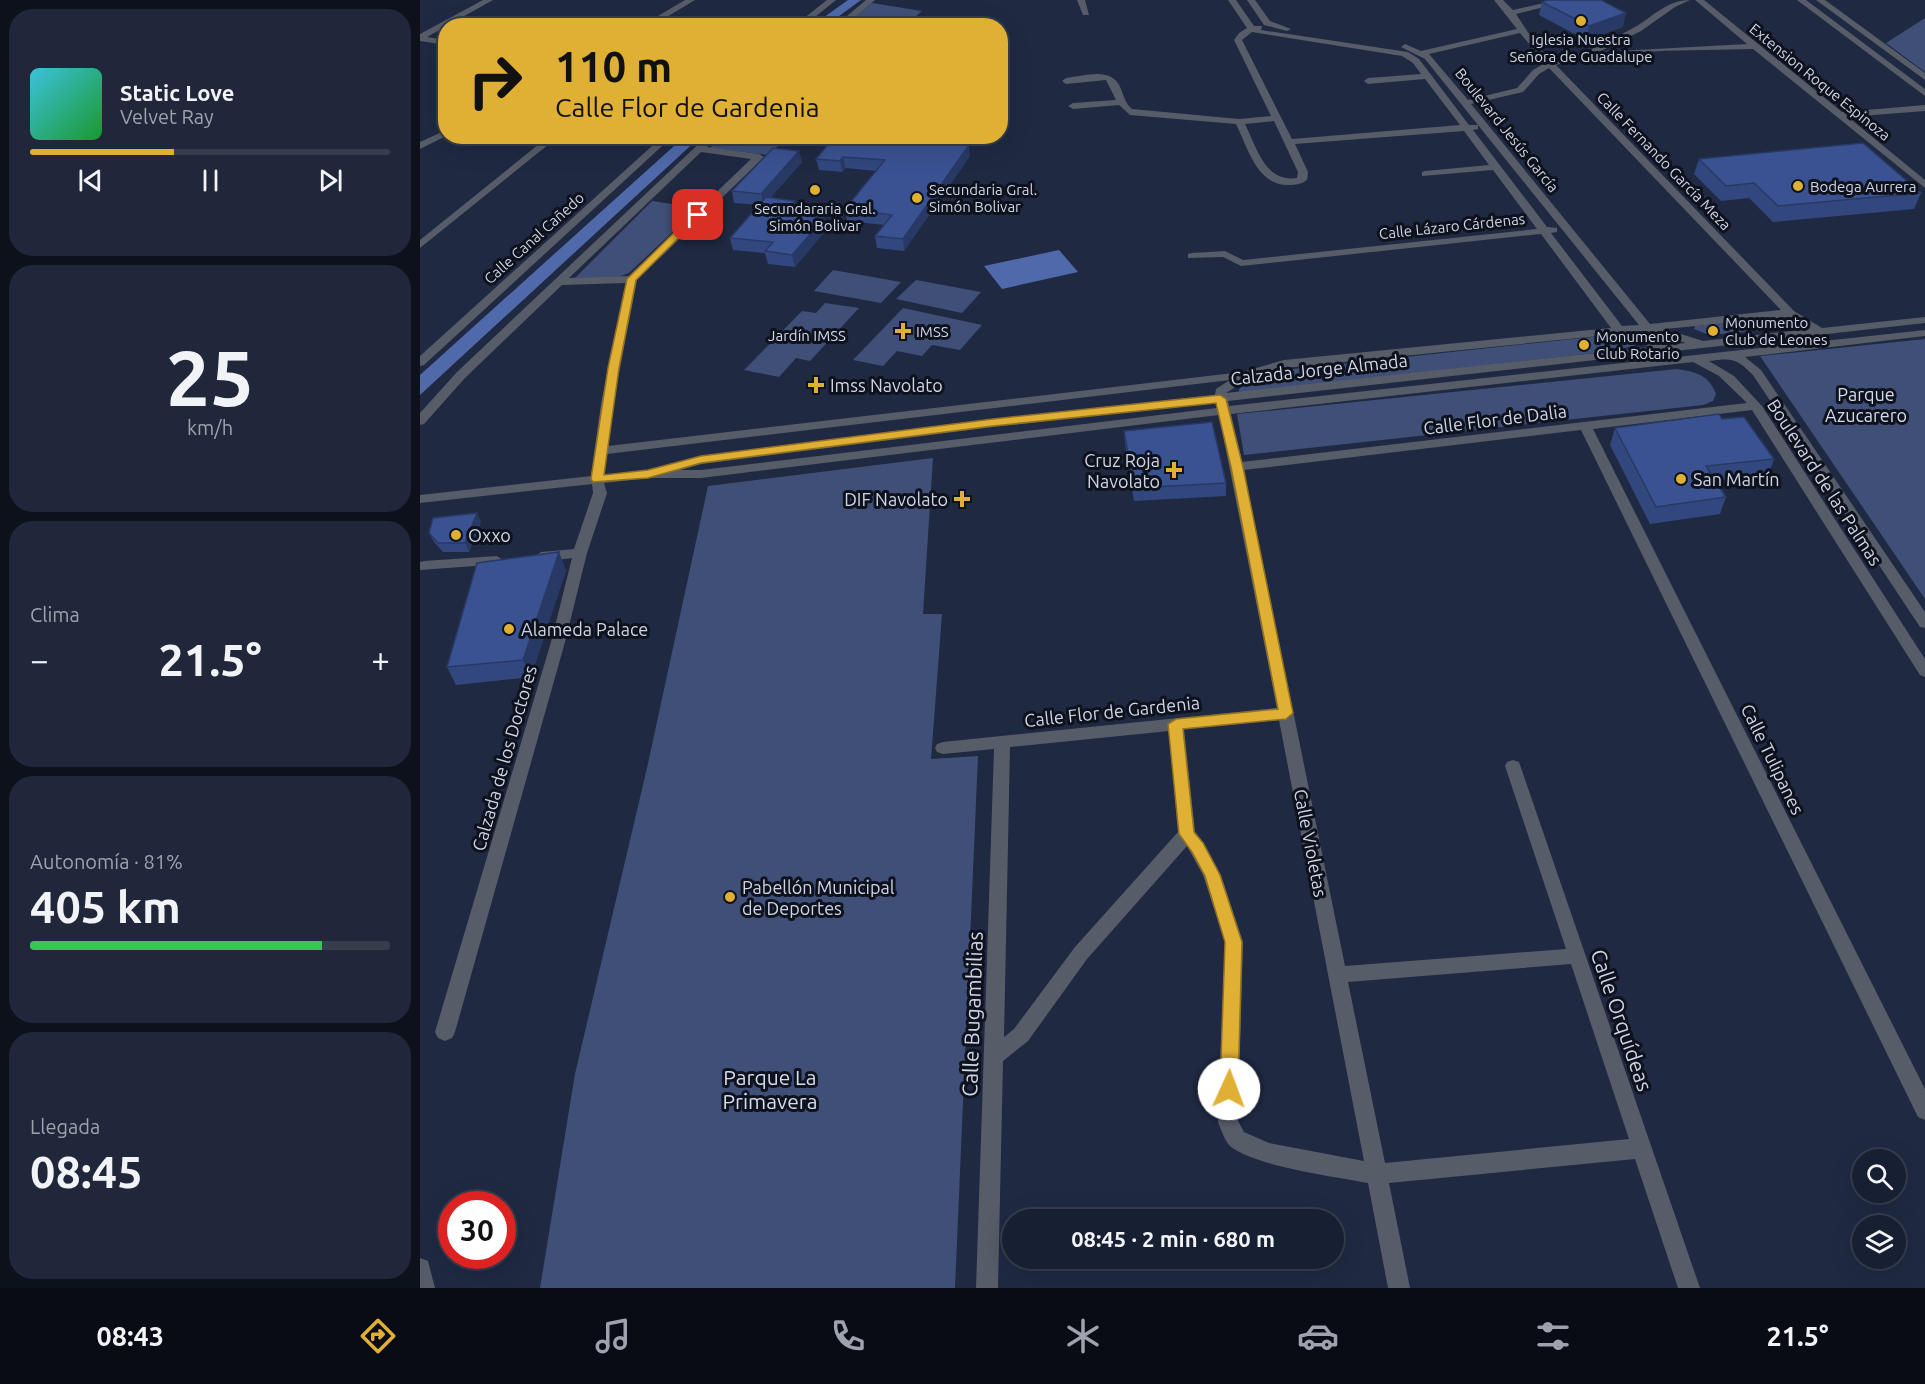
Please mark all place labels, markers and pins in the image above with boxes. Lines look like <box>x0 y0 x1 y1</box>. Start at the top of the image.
marker: Iglesia Nuestra Señora de Guadalupe <box>1574 14 1588 28</box>
place label: Iglesia Nuestra Señora de Guadalupe <box>1509 31 1653 65</box>
place label: Bodega Aurrera <box>1810 178 1916 195</box>
marker: Bodega Aurrera <box>1791 179 1805 193</box>
place label: Secundaria Gral. Simón Bolivar <box>929 181 1037 215</box>
marker: Secundararia Gral. Simón Bolivar <box>808 183 822 197</box>
pin <box>672 189 723 240</box>
marker: Secundaria Gral. Simón Bolivar <box>910 191 924 205</box>
place label: Secundararia Gral. Simón Bolivar <box>754 200 876 234</box>
place label: Monumento Club de Leones <box>1725 314 1827 348</box>
marker: IMSS <box>894 322 912 340</box>
place label: IMSS <box>916 323 949 340</box>
marker: Monumento Club de Leones <box>1706 324 1720 338</box>
place label: Monumento Club Rotario <box>1596 328 1680 362</box>
marker: Monumento Club Rotario <box>1577 338 1591 352</box>
place label: Imss Navolato <box>830 375 943 395</box>
marker: Imss Navolato <box>807 376 825 394</box>
place label: Cruz Roja Navolato <box>1084 450 1160 491</box>
marker: Cruz Roja Navolato <box>1165 461 1183 479</box>
place label: San Martín <box>1693 469 1780 489</box>
marker: San Martín <box>1674 472 1688 486</box>
place label: DIF Navolato <box>844 489 948 509</box>
marker: DIF Navolato <box>953 490 971 508</box>
place label: Oxxo <box>468 525 511 545</box>
marker: Oxxo <box>449 528 463 542</box>
place label: Alameda Palace <box>521 619 648 639</box>
marker: Alameda Palace <box>502 622 516 636</box>
place label: Pabellón Municipal de Deportes <box>742 877 895 918</box>
marker: Pabellón Municipal de Deportes <box>723 890 737 904</box>

